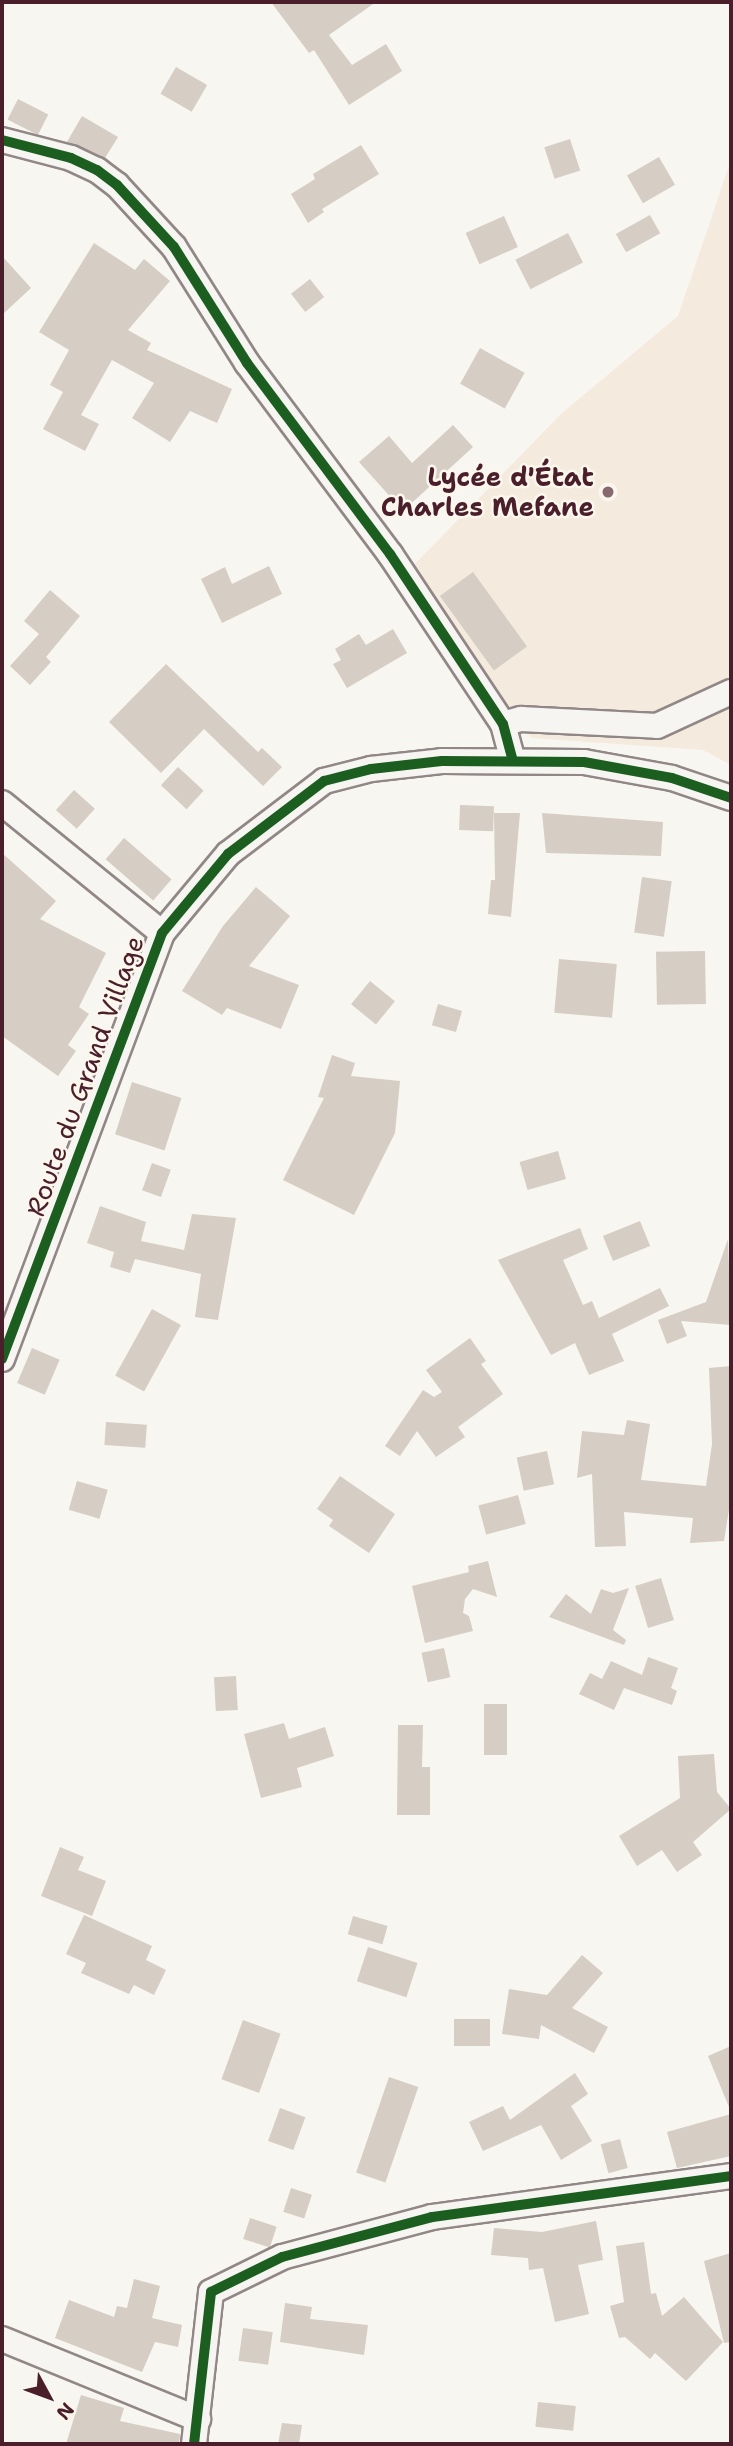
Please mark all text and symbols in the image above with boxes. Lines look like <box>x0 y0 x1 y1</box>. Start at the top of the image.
place label: Lycée d'État Charles Mefane <box>381 461 594 522</box>
marker: Lycée d'État Charles Mefane <box>600 484 616 500</box>
street label: Route du Grand Village <box>20 931 150 1221</box>
north arrow <box>14 2362 84 2432</box>
text: N <box>51 2397 80 2425</box>

